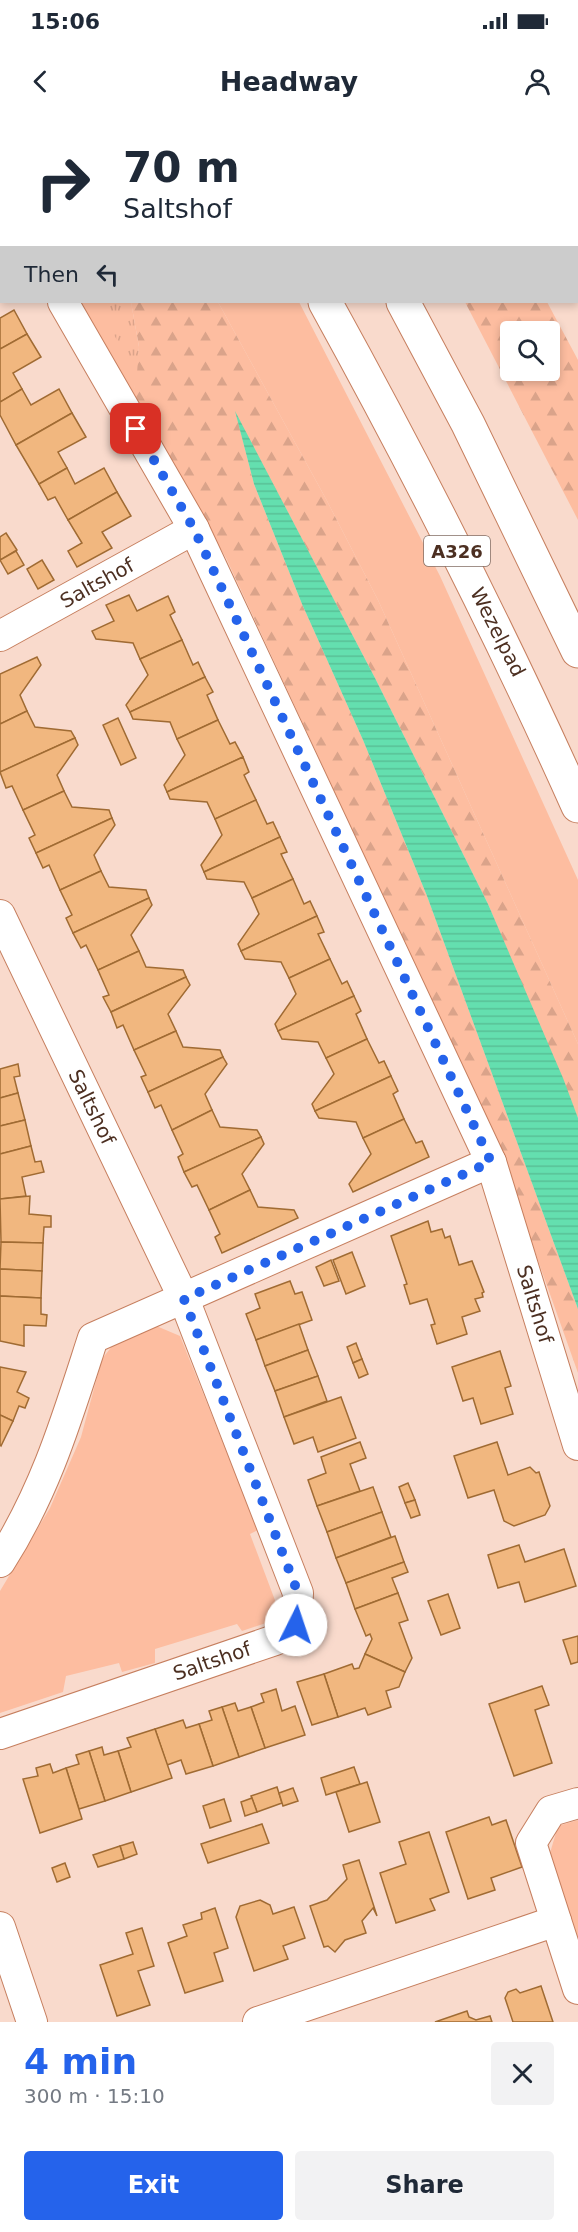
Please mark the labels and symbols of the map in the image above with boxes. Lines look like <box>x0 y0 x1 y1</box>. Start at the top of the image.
pin <box>110 403 161 454</box>
road number: A326 <box>424 536 490 566</box>
street label: Saltshof <box>56 552 139 613</box>
street label: Wezelpad <box>465 583 531 681</box>
street label: Saltshof <box>64 1065 121 1149</box>
street label: Saltshof <box>512 1262 559 1347</box>
position arrow <box>264 1593 328 1657</box>
street label: Saltshof <box>170 1636 255 1685</box>

